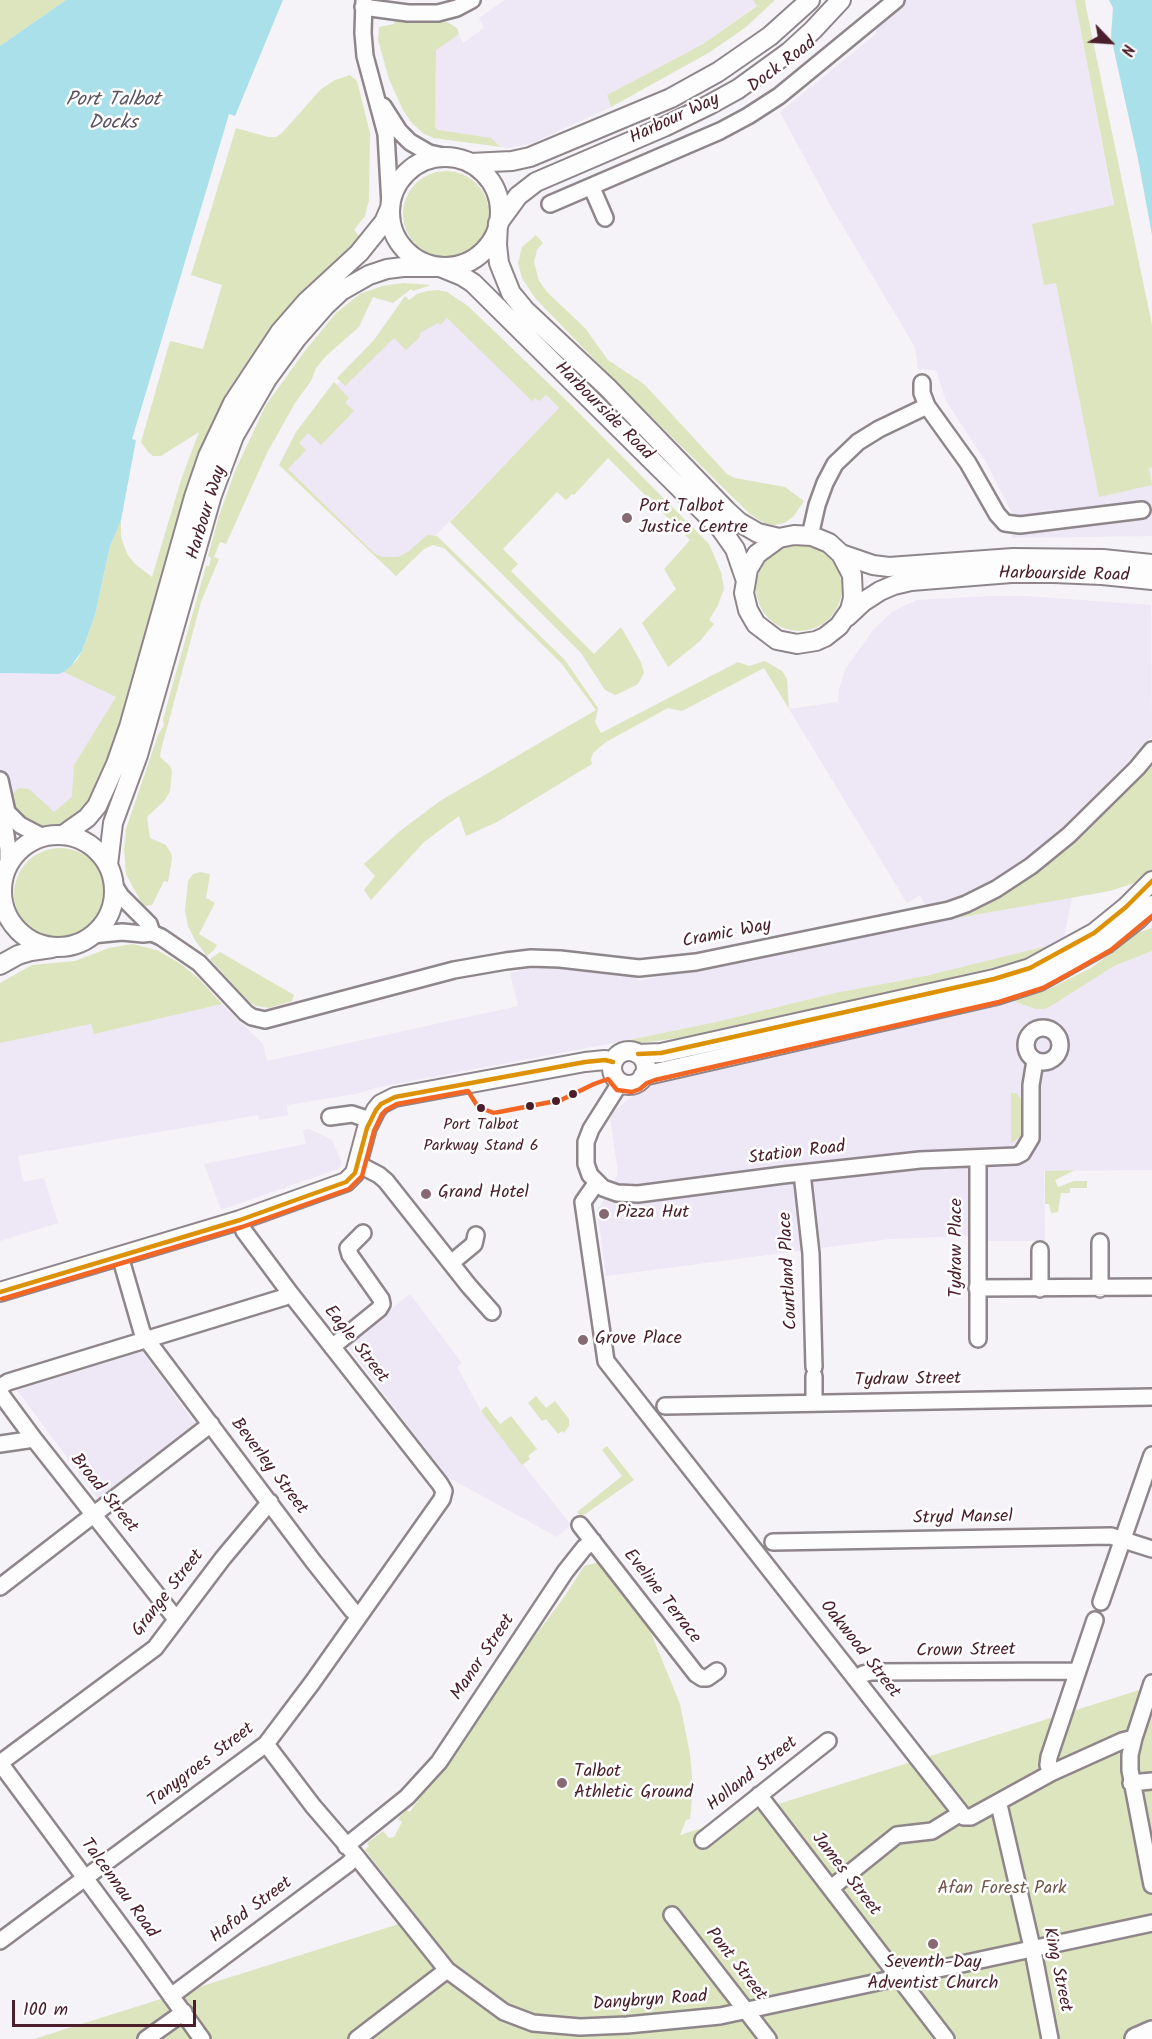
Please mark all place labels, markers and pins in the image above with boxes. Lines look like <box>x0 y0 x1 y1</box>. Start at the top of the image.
place label: Port Talbot Justice Centre <box>639 497 748 540</box>
marker: Port Talbot Justice Centre <box>620 511 634 525</box>
unlabelled marker <box>567 1088 579 1100</box>
unlabelled marker <box>550 1095 562 1107</box>
unlabelled marker <box>524 1100 536 1112</box>
marker: Port Talbot Parkway Stand 6 <box>475 1102 487 1114</box>
place label: Port Talbot Parkway Stand 6 <box>423 1116 539 1154</box>
place label: Grand Hotel <box>438 1183 529 1205</box>
marker: Grand Hotel <box>419 1187 433 1201</box>
place label: Pizza Hut <box>616 1203 689 1225</box>
marker: Pizza Hut <box>597 1207 611 1221</box>
place label: Grove Place <box>595 1329 682 1351</box>
marker: Grove Place <box>576 1333 590 1347</box>
place label: Talbot Athletic Ground <box>574 1762 693 1804</box>
marker: Talbot Athletic Ground <box>555 1776 569 1790</box>
marker: Seventh-Day Adventist Church <box>926 1937 940 1951</box>
place label: Seventh-Day Adventist Church <box>867 1953 999 1996</box>

